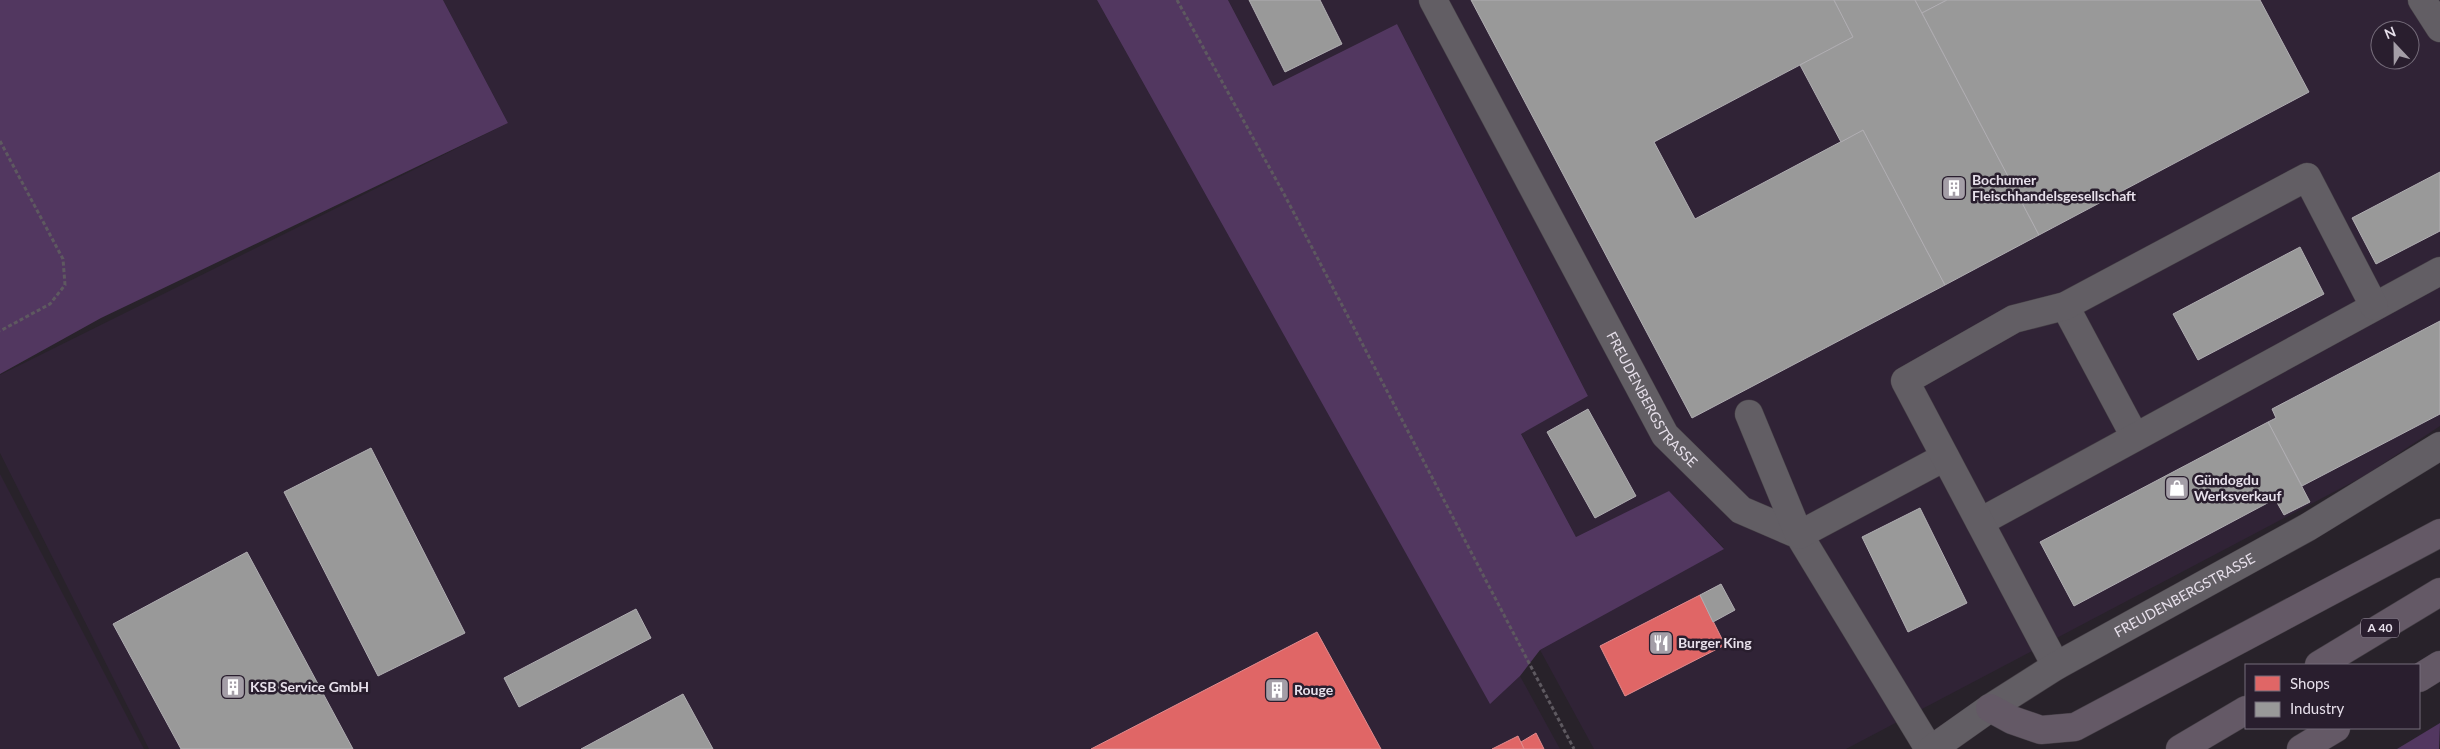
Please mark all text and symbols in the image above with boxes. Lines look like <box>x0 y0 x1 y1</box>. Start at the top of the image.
north arrow <box>2370 20 2420 70</box>
text: N <box>2382 23 2398 42</box>
place label: Bochumer Fleischhandelsgesellschaft <box>1972 171 2136 204</box>
building icon: Bochumer Fleischhandelsgesellschaft <box>1941 175 1967 201</box>
street label: FREUDENBERGSTRASSE <box>1603 328 1701 470</box>
place label: Gündogdu Werksverkauf <box>2194 471 2281 504</box>
shop icon: Gündogdu Werksverkauf <box>2164 475 2190 501</box>
street label: FREUDENBERGSTRASSE <box>2111 549 2258 640</box>
road number: A 40 <box>2361 618 2399 638</box>
restaurant icon: Burger King <box>1648 630 1674 656</box>
place label: Burger King <box>1678 634 1752 651</box>
legend <box>2245 664 2420 729</box>
building icon: KSB Service GmbH <box>220 674 246 700</box>
text: Shops <box>2290 674 2330 692</box>
building icon: Rouge <box>1264 677 1290 703</box>
place label: KSB Service GmbH <box>250 678 369 695</box>
place label: Rouge <box>1294 681 1334 698</box>
text: Industry <box>2290 699 2345 717</box>

